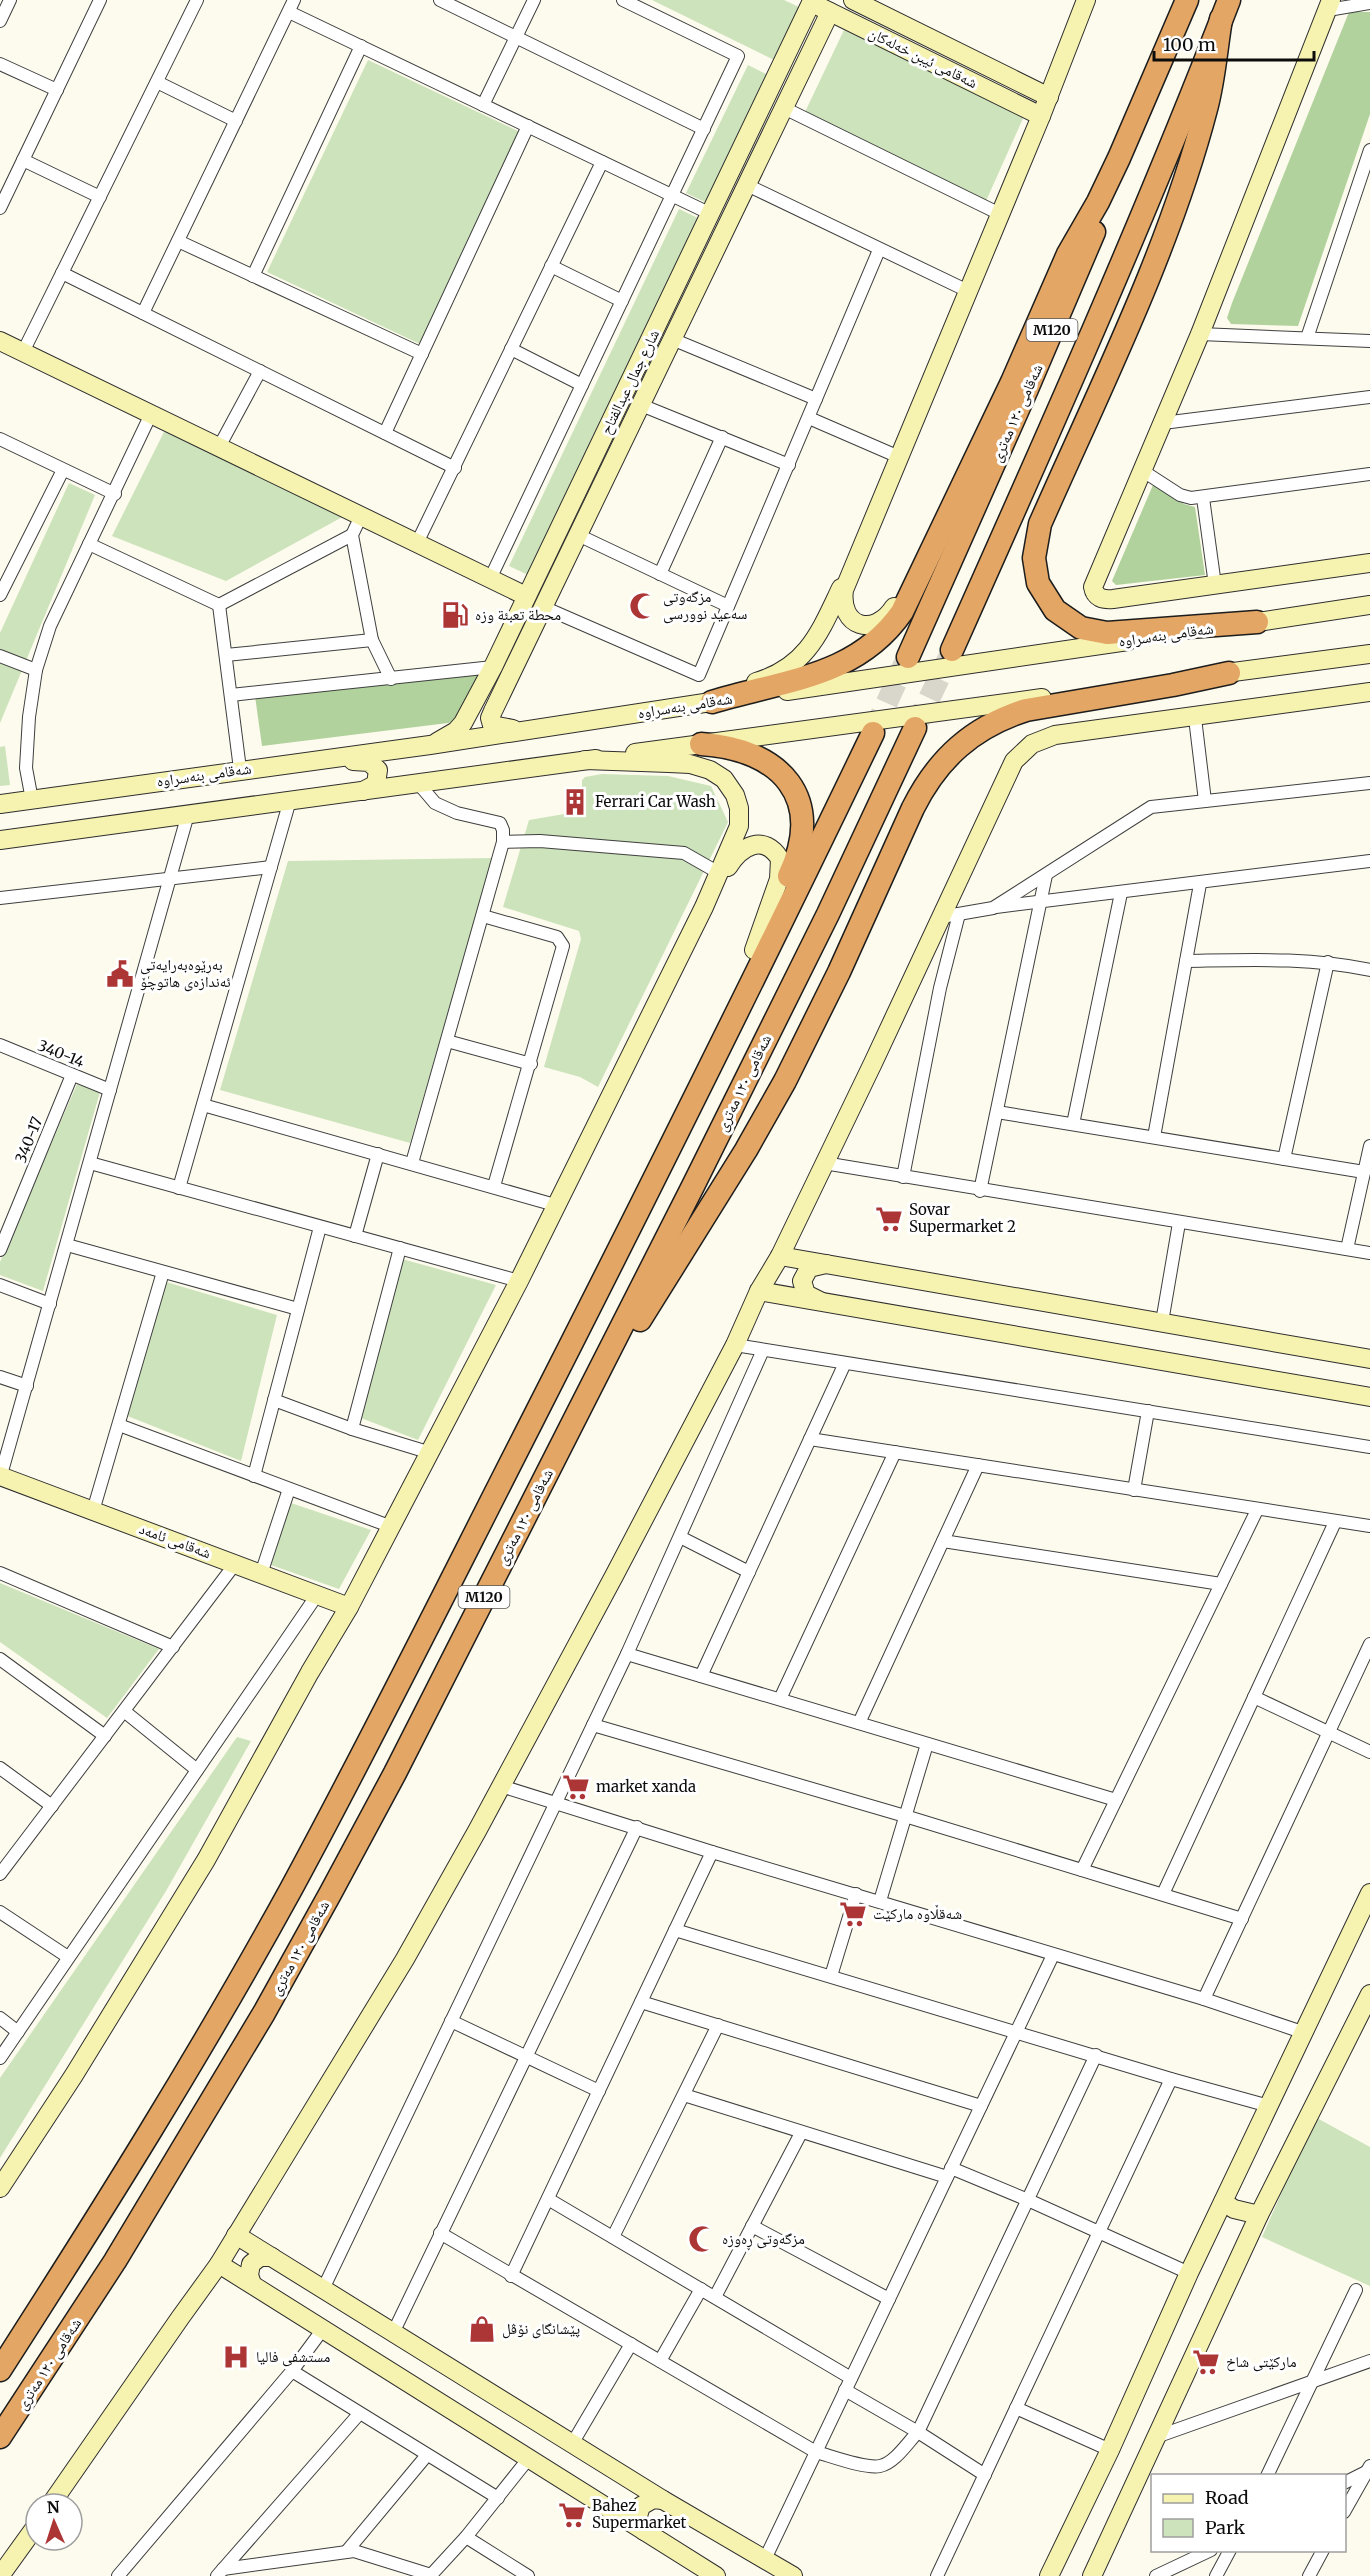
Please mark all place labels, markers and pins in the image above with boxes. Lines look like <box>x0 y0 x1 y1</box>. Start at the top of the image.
place label: مزگەوتی سەعید نوورسی <box>663 587 748 624</box>
mosque icon: مزگەوتی سەعید نوورسی <box>628 591 658 621</box>
fuel station icon: محطة تعبئة وزه <box>440 600 470 630</box>
place label: محطة تعبئة وزه <box>475 605 561 624</box>
building icon: Ferrari Car Wash <box>560 787 590 817</box>
place label: Ferrari Car Wash <box>595 792 716 811</box>
place label: بەڕێوەبەرایەتی ئەندازەی هاتوچۆ <box>140 955 231 992</box>
public building icon: بەڕێوەبەرایەتی ئەندازەی هاتوچۆ <box>105 959 135 989</box>
place label: Sovar Supermarket 2 <box>909 1200 1016 1236</box>
supermarket icon: Sovar Supermarket 2 <box>874 1204 904 1234</box>
supermarket icon: market xanda <box>561 1772 591 1802</box>
place label: market xanda <box>596 1777 696 1796</box>
supermarket icon: شەقڵاوە مارکێت <box>838 1899 868 1929</box>
place label: شەقڵاوە مارکێت <box>873 1904 962 1923</box>
mosque icon: مزگەوتی ڕەوزە <box>687 2224 717 2254</box>
place label: مزگەوتی ڕەوزە <box>722 2229 805 2251</box>
shop icon: پێشانگای نۆڤل <box>467 2314 497 2344</box>
place label: پێشانگای نۆڤل <box>502 2319 580 2339</box>
hospital icon: مستشفى فاليا <box>221 2342 251 2372</box>
place label: مستشفى فاليا <box>256 2347 330 2367</box>
supermarket icon: مارکێتی شاخ <box>1191 2347 1221 2377</box>
place label: مارکێتی شاخ <box>1226 2352 1297 2372</box>
place label: Bahez Supermarket <box>592 2496 686 2532</box>
supermarket icon: Bahez Supermarket <box>557 2500 587 2530</box>

